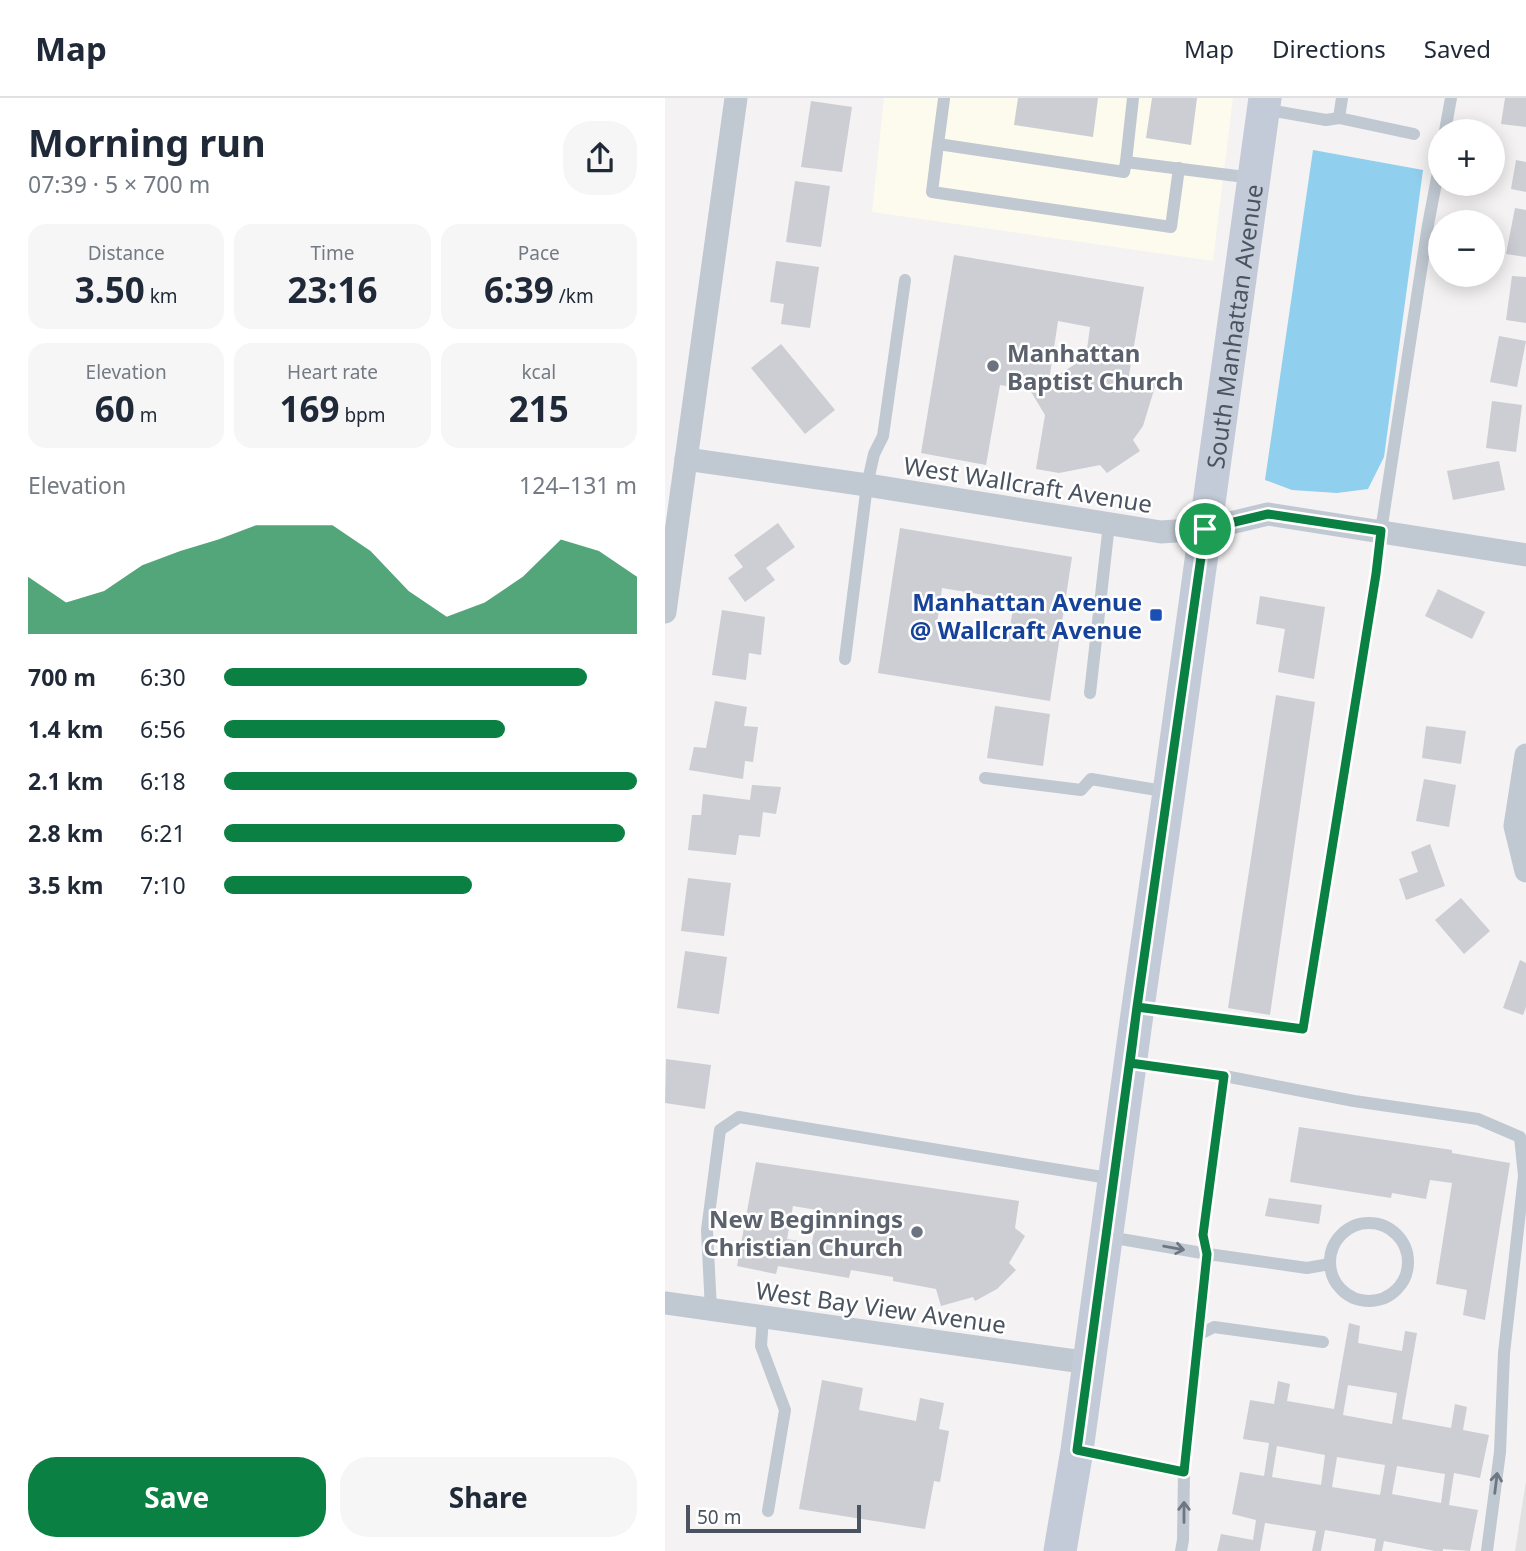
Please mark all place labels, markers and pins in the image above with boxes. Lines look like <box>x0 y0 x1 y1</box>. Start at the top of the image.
place label: Manhattan Baptist Church <box>1007 336 1184 397</box>
marker: Manhattan Baptist Church <box>985 358 1001 374</box>
pin <box>1175 499 1235 559</box>
place label: Manhattan Avenue @ Wallcraft Avenue <box>910 585 1142 646</box>
marker: Manhattan Avenue @ Wallcraft Avenue <box>1148 607 1164 623</box>
place label: New Beginnings Christian Church <box>703 1202 903 1263</box>
marker: New Beginnings Christian Church <box>909 1224 925 1240</box>

